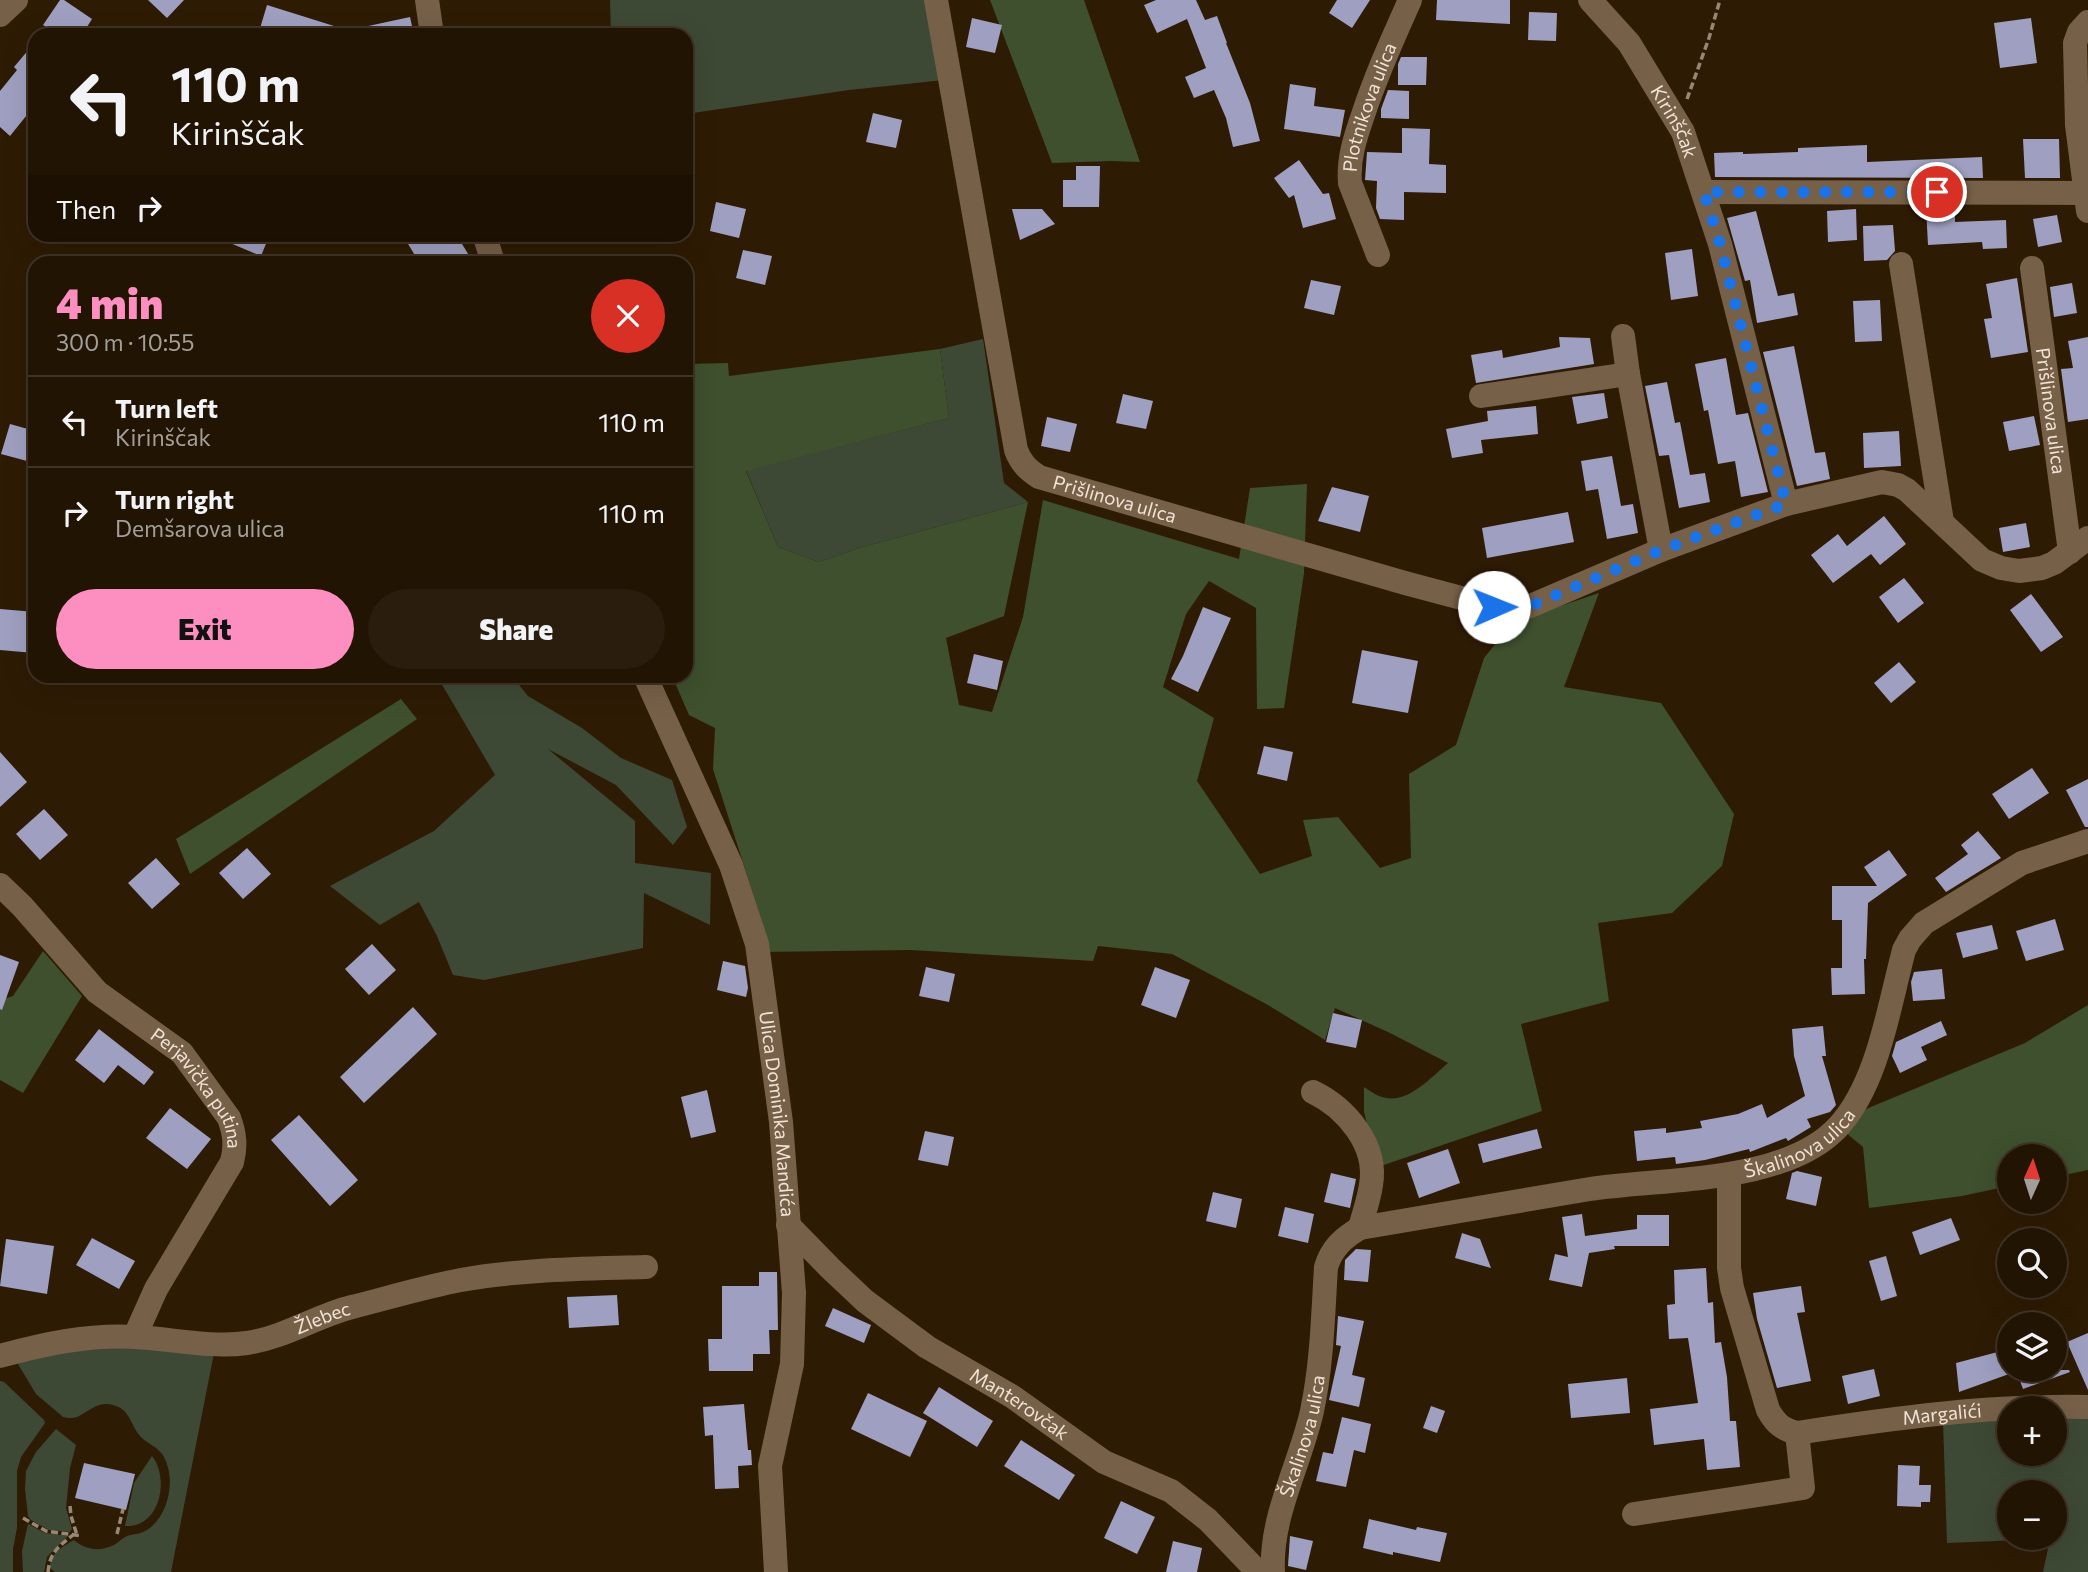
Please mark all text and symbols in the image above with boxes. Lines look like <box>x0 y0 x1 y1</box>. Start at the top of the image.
street label: Plotnikova ulica <box>1338 39 1401 173</box>
text: 110 m <box>171 52 300 112</box>
icon: left <box>56 56 147 147</box>
street label: Kirinščak <box>1646 81 1703 161</box>
text: Kirinščak <box>171 112 305 152</box>
pin <box>1907 162 1967 222</box>
icon: arrive <box>1918 173 1956 211</box>
icon: right <box>130 189 168 227</box>
text: Then <box>56 193 116 224</box>
text: 4 min <box>56 276 163 328</box>
button: close <box>591 279 665 353</box>
text: 300 m · 10:55 <box>56 328 195 356</box>
street label: Prišlinova ulica <box>2032 346 2071 475</box>
text: Turn left <box>115 392 218 423</box>
icon: left <box>56 403 94 441</box>
text: 110 m <box>598 406 665 437</box>
text: Kirinščak <box>115 423 211 451</box>
street label: Prišlinova ulica <box>1050 470 1179 527</box>
text: Turn right <box>115 483 234 514</box>
icon: right <box>56 494 94 532</box>
text: 110 m <box>598 497 665 528</box>
text: Demšarova ulica <box>115 514 285 542</box>
position arrow <box>1457 570 1531 644</box>
button: Exit <box>56 589 354 669</box>
button: Share <box>368 589 665 669</box>
street label: Ulica Dominika Mandića <box>755 1009 800 1218</box>
street label: Perjavička putina <box>147 1022 246 1149</box>
street label: Škalinova ulica <box>1742 1104 1860 1182</box>
north arrow <box>1997 1144 2067 1214</box>
map controls <box>1997 1144 2067 1550</box>
button: search <box>1997 1228 2067 1298</box>
street label: Žlebec <box>291 1296 353 1339</box>
button: layers <box>1997 1312 2067 1382</box>
street label: Manterovčak <box>966 1363 1074 1444</box>
street label: Škalinova ulica <box>1273 1373 1329 1500</box>
button: + <box>1997 1396 2067 1466</box>
street label: Margalići <box>1901 1398 1982 1429</box>
button: − <box>1997 1480 2067 1550</box>

